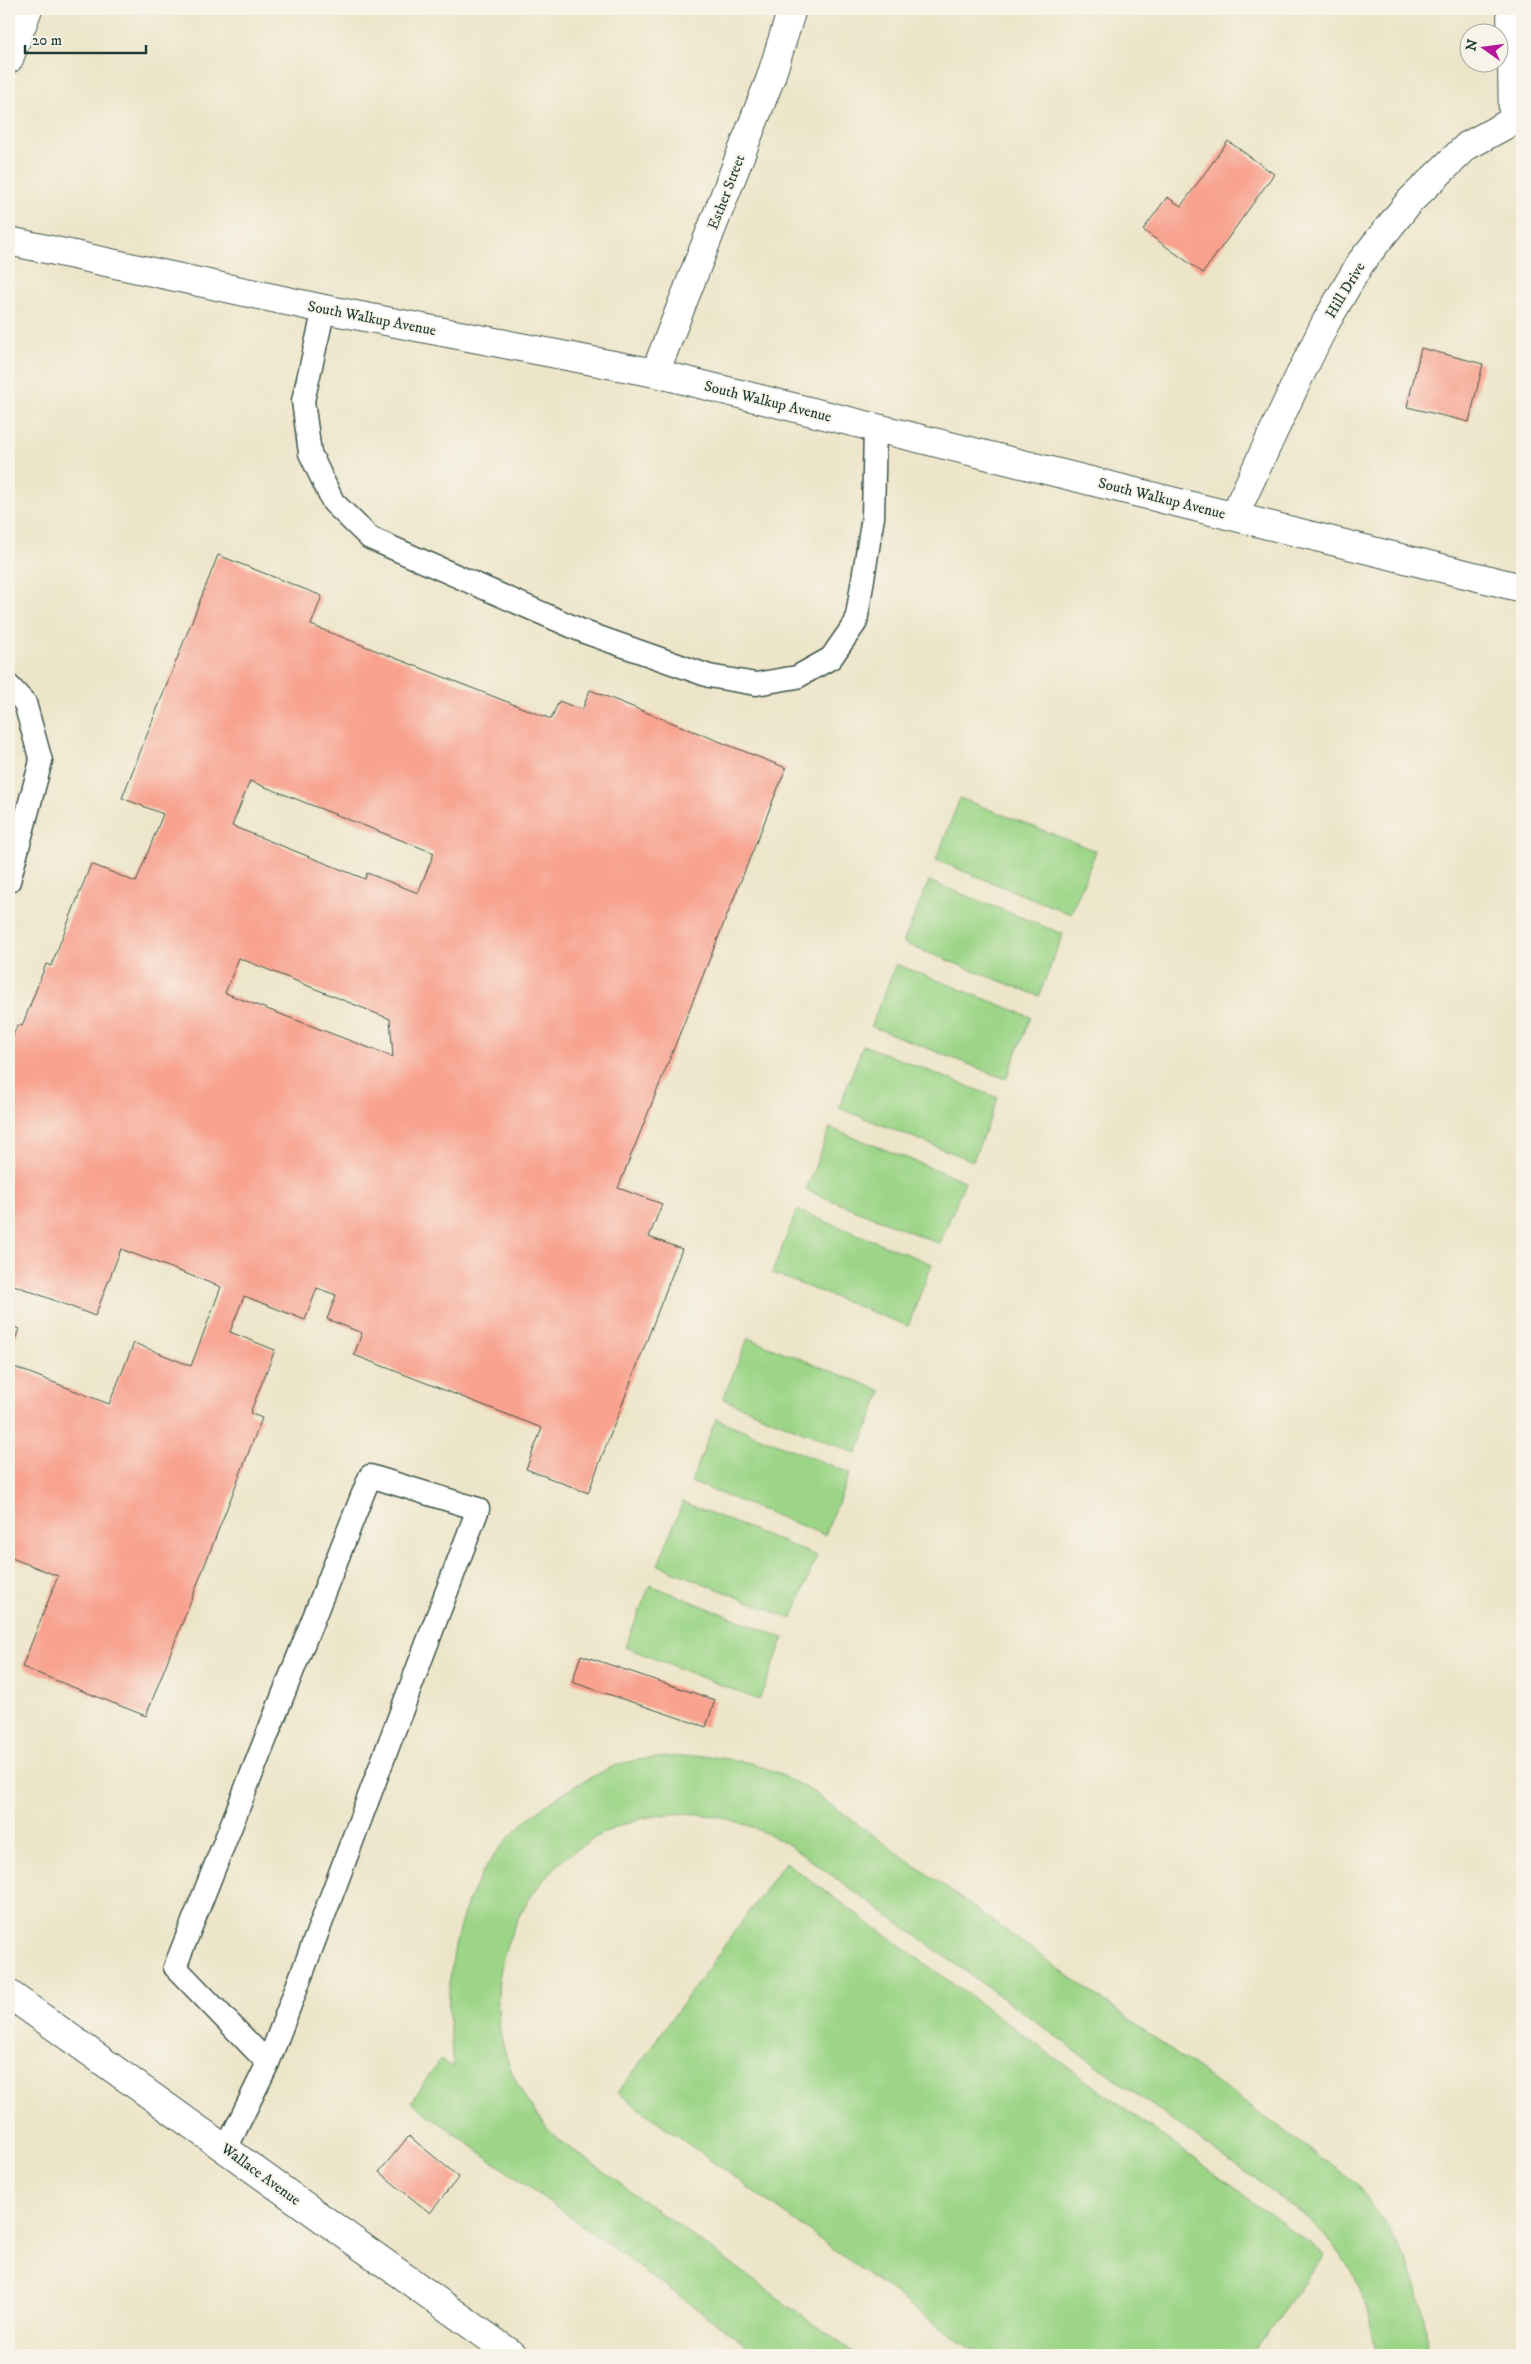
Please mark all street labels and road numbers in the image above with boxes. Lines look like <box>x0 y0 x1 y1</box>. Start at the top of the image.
street label: Esther Street <box>703 152 750 232</box>
street label: Hill Drive <box>1321 259 1370 322</box>
street label: South Walkup Avenue <box>306 297 438 340</box>
street label: South Walkup Avenue <box>702 376 834 427</box>
street label: South Walkup Avenue <box>1096 473 1228 524</box>
street label: Wallace Avenue <box>216 2139 304 2210</box>

